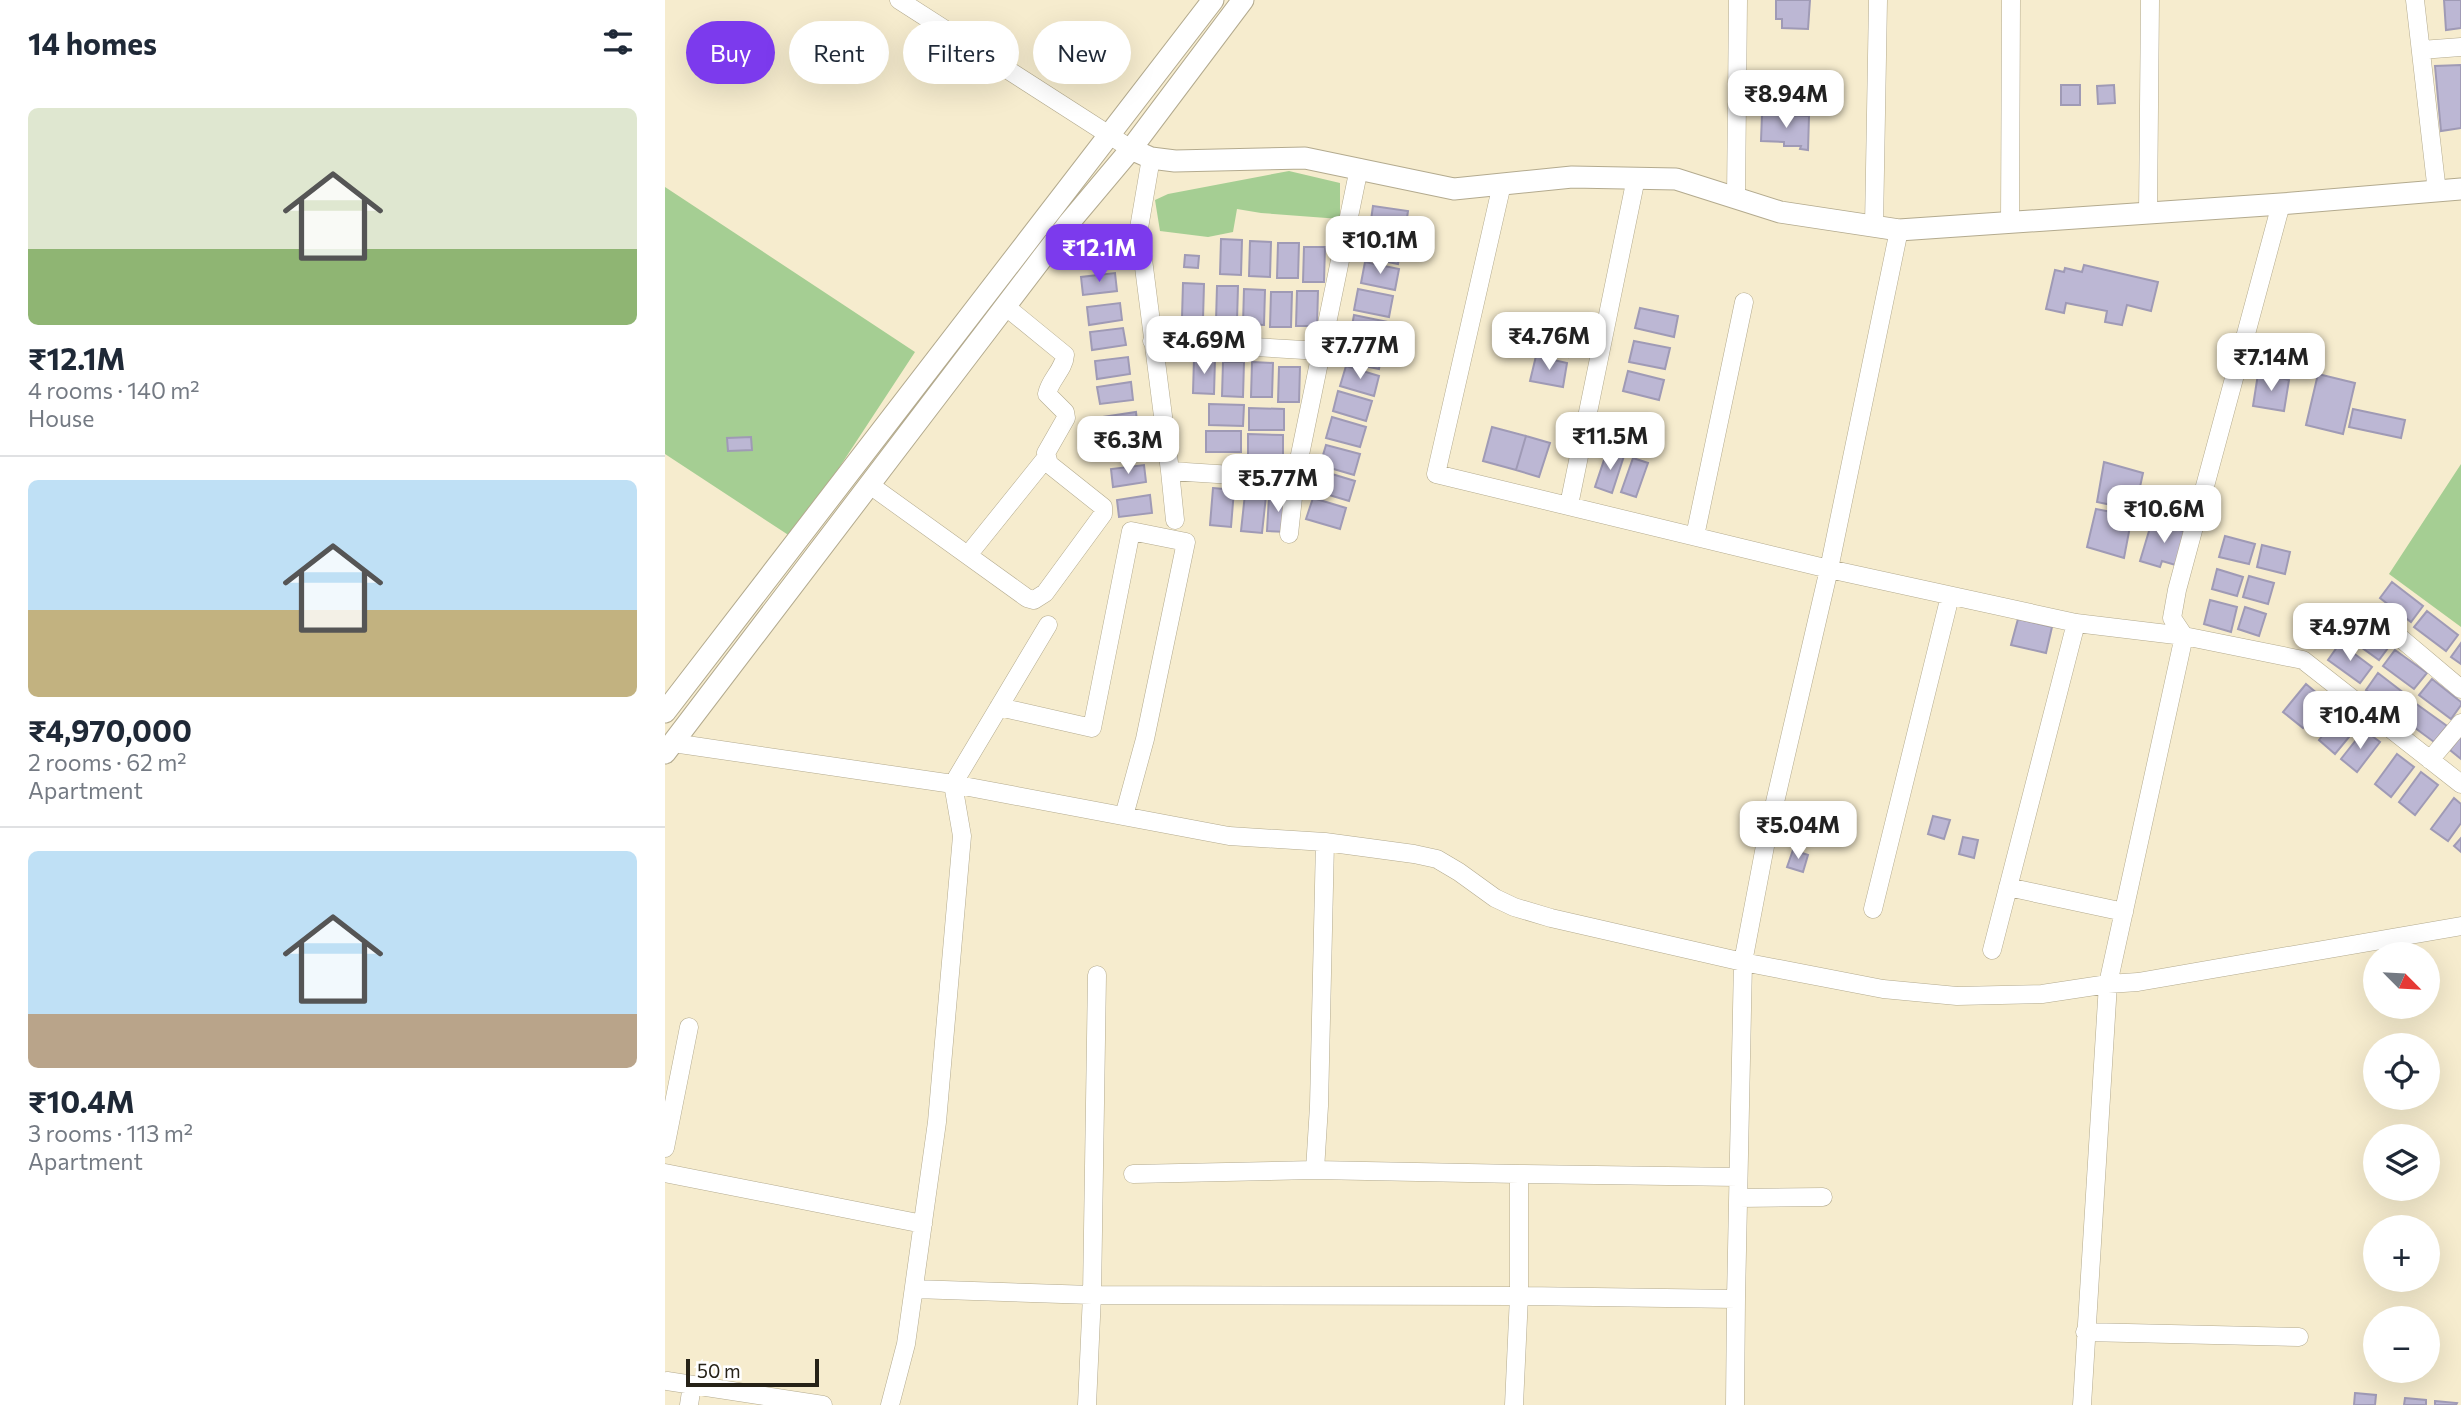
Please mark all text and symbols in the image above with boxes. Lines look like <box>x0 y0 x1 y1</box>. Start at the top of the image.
chip: Buy <box>686 21 775 84</box>
chip: Rent <box>789 21 889 84</box>
chip: Filters <box>903 21 1019 84</box>
chip: New <box>1033 21 1131 84</box>
icon: filters <box>599 23 637 61</box>
text: 14 homes <box>28 24 157 61</box>
pin: ₹8.94M <box>1729 71 1843 130</box>
text: ₹8.94M <box>1744 79 1828 107</box>
icon: home <box>270 153 396 279</box>
pin: ₹10.1M <box>1323 216 1437 276</box>
pin: ₹12.1M <box>1042 224 1156 284</box>
text: ₹10.1M <box>1342 225 1418 253</box>
text: ₹12.1M <box>1062 233 1136 261</box>
pin: ₹4.76M <box>1492 312 1606 372</box>
pin: ₹4.69M <box>1147 316 1261 376</box>
text: ₹4.76M <box>1508 321 1590 349</box>
pin: ₹7.77M <box>1303 322 1417 381</box>
text: ₹4.69M <box>1162 325 1246 353</box>
text: ₹7.77M <box>1321 330 1399 358</box>
pin: ₹7.14M <box>2214 334 2328 393</box>
text: ₹12.1M <box>28 339 125 376</box>
text: ₹7.14M <box>2233 342 2309 370</box>
text: 4 rooms · 140 m² <box>28 376 200 404</box>
text: House <box>28 404 94 432</box>
pin: ₹11.5M <box>1553 412 1667 472</box>
pin: ₹6.3M <box>1079 416 1177 476</box>
text: ₹11.5M <box>1572 421 1648 449</box>
text: ₹6.3M <box>1093 425 1163 453</box>
pin: ₹5.77M <box>1221 454 1335 514</box>
text: ₹5.77M <box>1238 463 1318 491</box>
pin: ₹10.6M <box>2107 486 2221 545</box>
text: ₹10.6M <box>2123 494 2205 522</box>
icon: home <box>270 525 396 651</box>
pin: ₹4.97M <box>2293 604 2407 663</box>
text: ₹4.97M <box>2309 612 2391 640</box>
pin: ₹10.4M <box>2303 692 2417 751</box>
text: ₹10.4M <box>2319 700 2401 728</box>
text: ₹4,970,000 <box>28 711 192 748</box>
text: 2 rooms · 62 m² <box>28 748 187 776</box>
text: Apartment <box>28 776 143 804</box>
pin: ₹5.04M <box>1741 802 1855 861</box>
text: ₹5.04M <box>1756 810 1840 838</box>
icon: home <box>270 896 396 1022</box>
north arrow <box>2363 942 2439 1018</box>
map controls <box>2363 942 2440 1383</box>
button: locate <box>2363 1033 2440 1110</box>
text: ₹10.4M <box>28 1082 135 1119</box>
text: 3 rooms · 113 m² <box>28 1119 193 1147</box>
button: layers <box>2363 1124 2440 1201</box>
text: Apartment <box>28 1147 143 1175</box>
button: + <box>2363 1215 2440 1292</box>
button: − <box>2363 1306 2440 1383</box>
scale bar <box>686 1356 819 1388</box>
text: 50 m <box>697 1359 741 1382</box>

